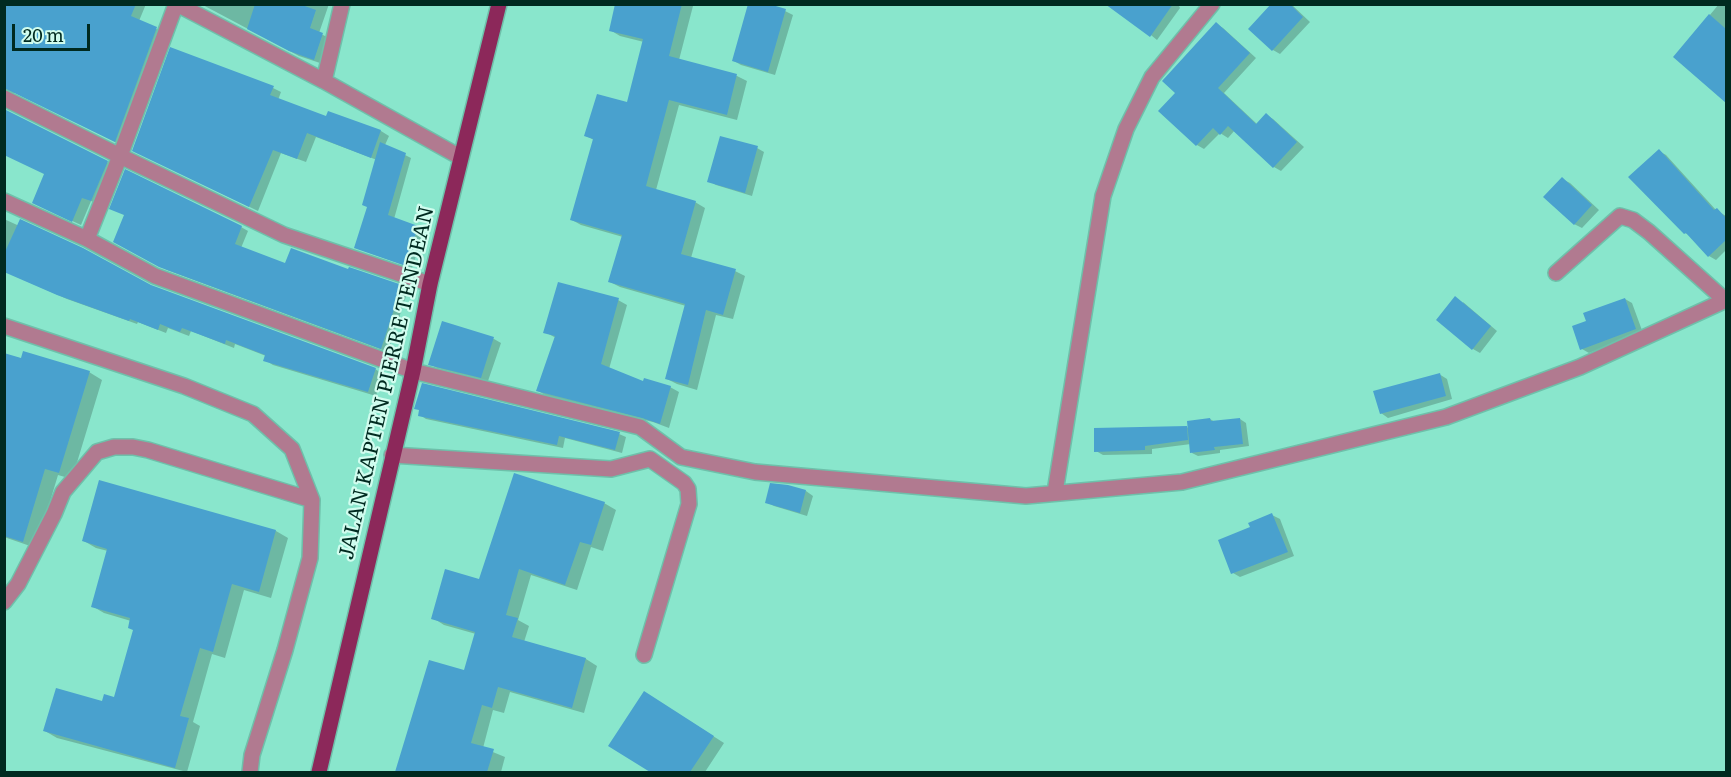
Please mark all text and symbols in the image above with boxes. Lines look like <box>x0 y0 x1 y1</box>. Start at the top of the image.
scale bar <box>15 12 93 50</box>
text: 20 m <box>23 21 64 48</box>
street label: JALAN KAPTEN PIERRE TENDEAN <box>334 204 440 562</box>

